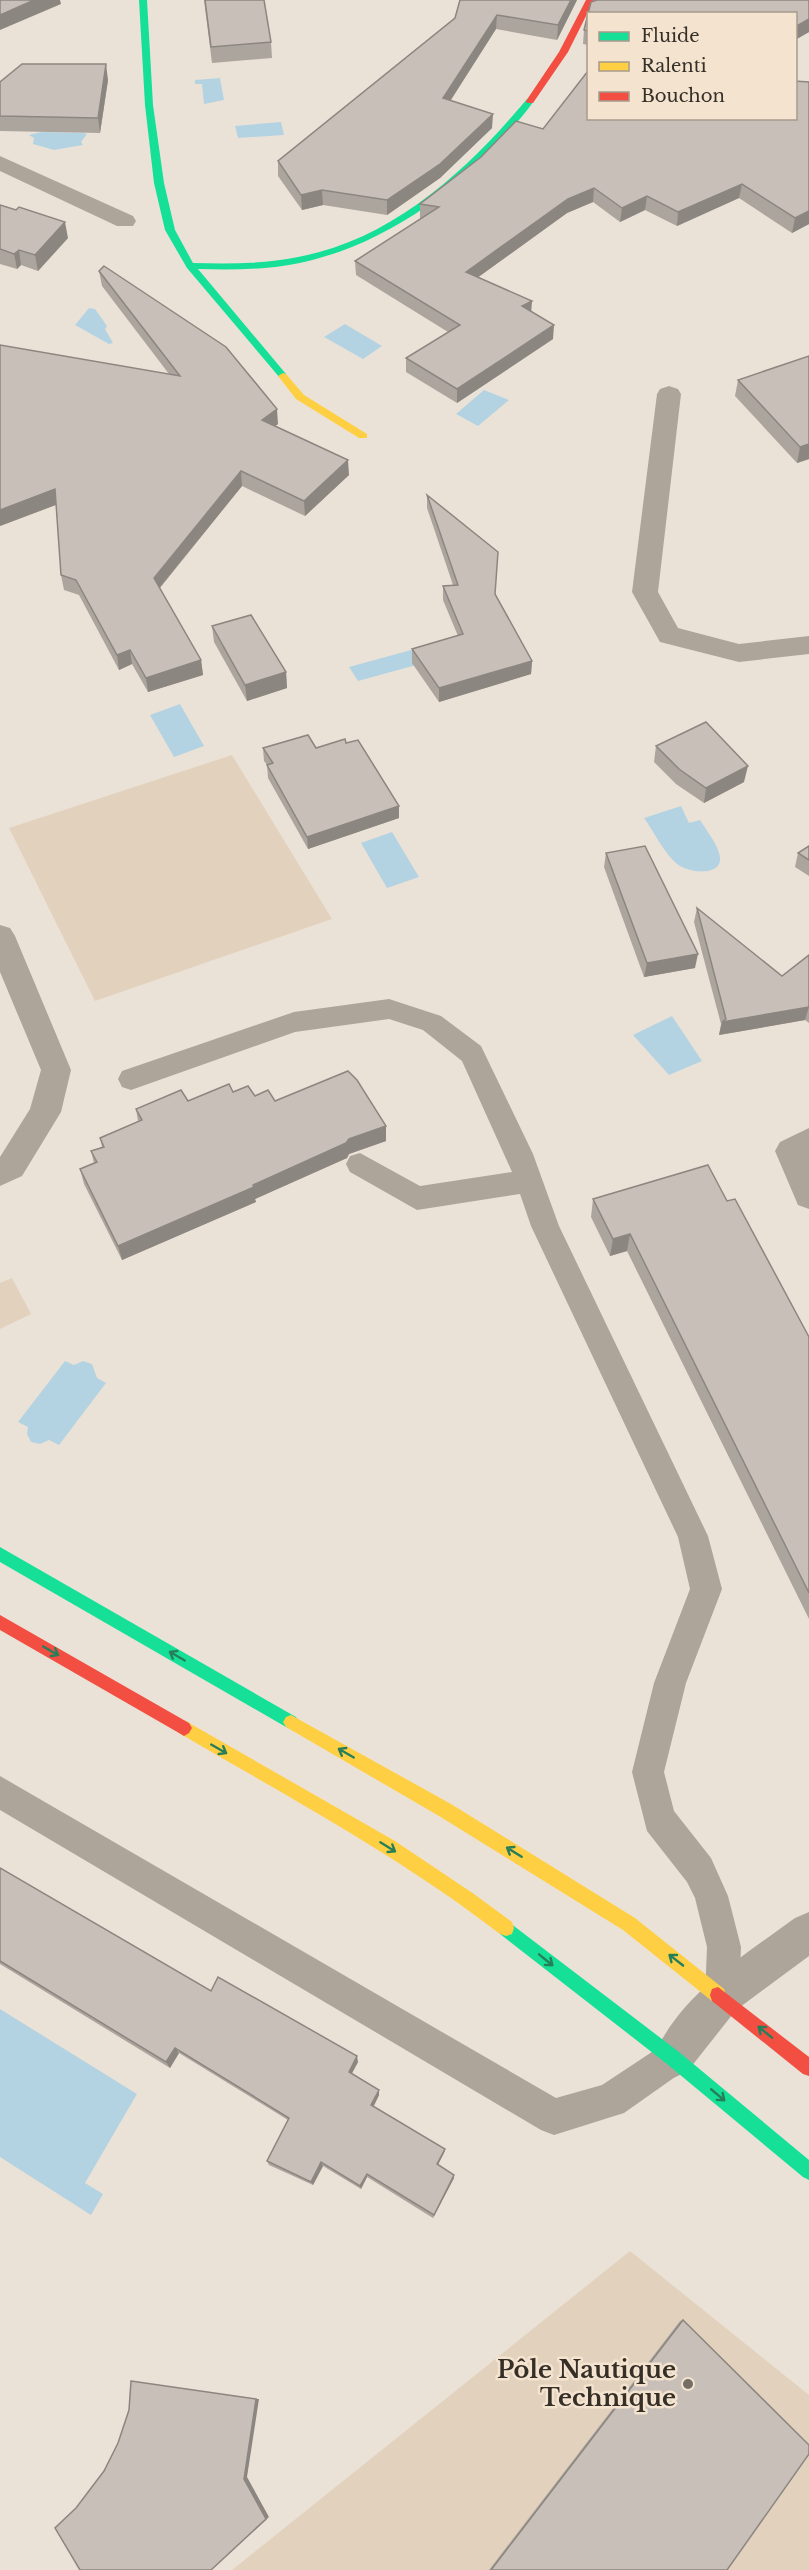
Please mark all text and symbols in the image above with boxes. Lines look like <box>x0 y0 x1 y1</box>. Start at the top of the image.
legend <box>587 12 797 120</box>
text: Fluide <box>641 25 700 47</box>
text: Ralenti <box>641 55 707 77</box>
text: Bouchon <box>641 85 725 107</box>
one-way arrow <box>42 1646 59 1658</box>
one-way arrow <box>169 1650 186 1662</box>
one-way arrow <box>210 1744 228 1755</box>
one-way arrow <box>338 1747 355 1759</box>
one-way arrow <box>379 1842 396 1854</box>
one-way arrow <box>505 1846 522 1859</box>
one-way arrow <box>538 1954 554 1967</box>
one-way arrow <box>668 1954 684 1967</box>
one-way arrow <box>758 2026 774 2039</box>
one-way arrow <box>710 2089 726 2102</box>
place label: Pôle Nautique Technique <box>497 2355 676 2412</box>
marker: Pôle Nautique Technique <box>681 2377 695 2391</box>

